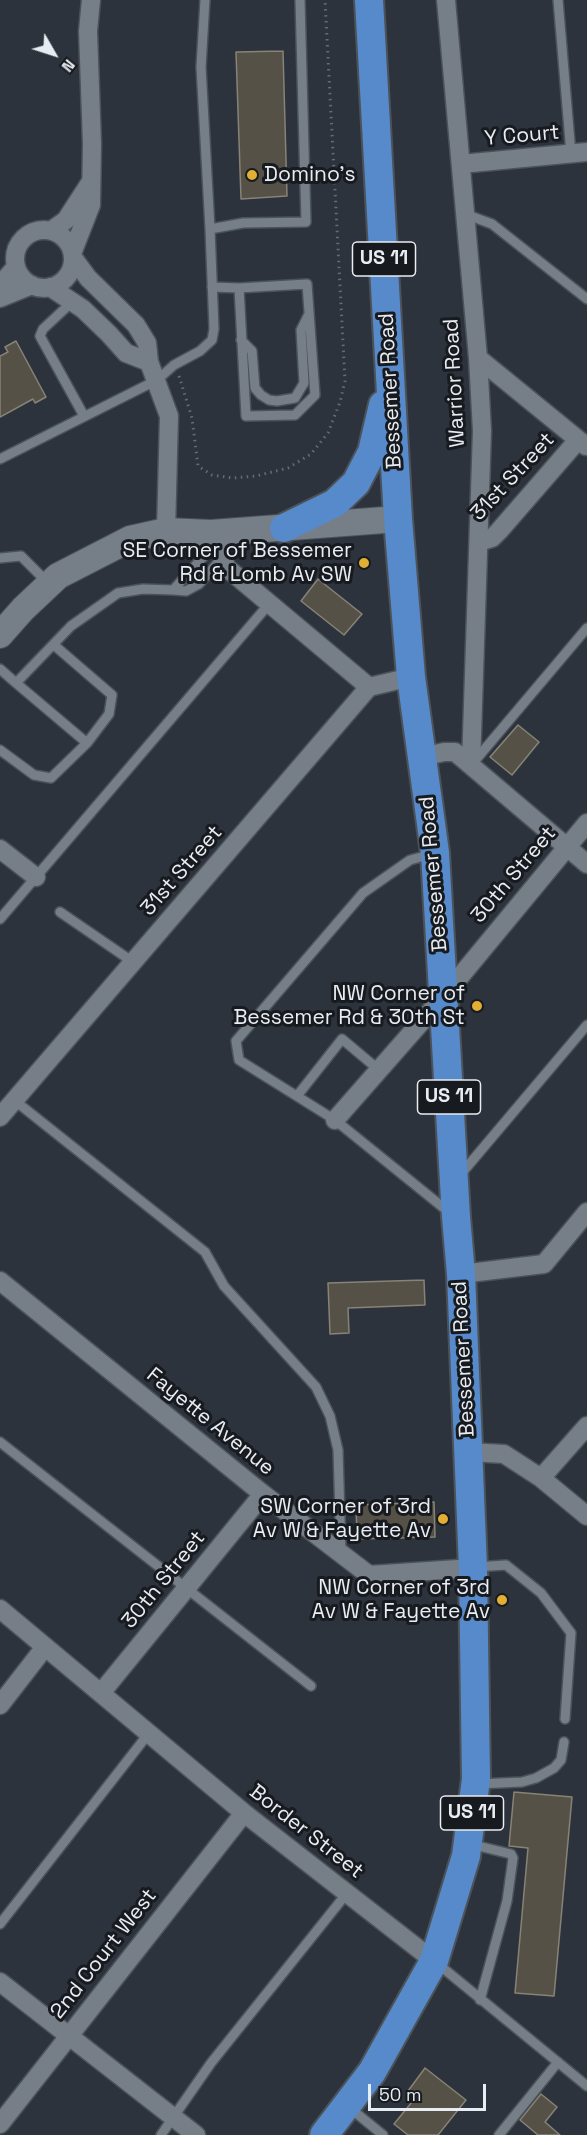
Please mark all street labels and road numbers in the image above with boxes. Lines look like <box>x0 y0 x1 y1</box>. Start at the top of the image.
street label: Y Court <box>483 120 561 152</box>
road number: US 11 <box>352 242 416 276</box>
street label: Bessemer Road <box>374 312 408 470</box>
street label: Warrior Road <box>439 318 471 448</box>
street label: 31st Street <box>466 428 560 526</box>
street label: Bessemer Road <box>415 795 453 953</box>
street label: 31st Street <box>136 821 228 921</box>
street label: 30th Street <box>466 822 562 928</box>
road number: US 11 <box>418 1080 480 1114</box>
street label: Bessemer Road <box>447 1280 481 1438</box>
street label: Fayette Avenue <box>141 1363 279 1481</box>
street label: 30th Street <box>117 1526 211 1634</box>
street label: Border Street <box>244 1780 368 1884</box>
road number: US 11 <box>440 1796 504 1830</box>
street label: 2nd Court West <box>46 1884 162 2024</box>

